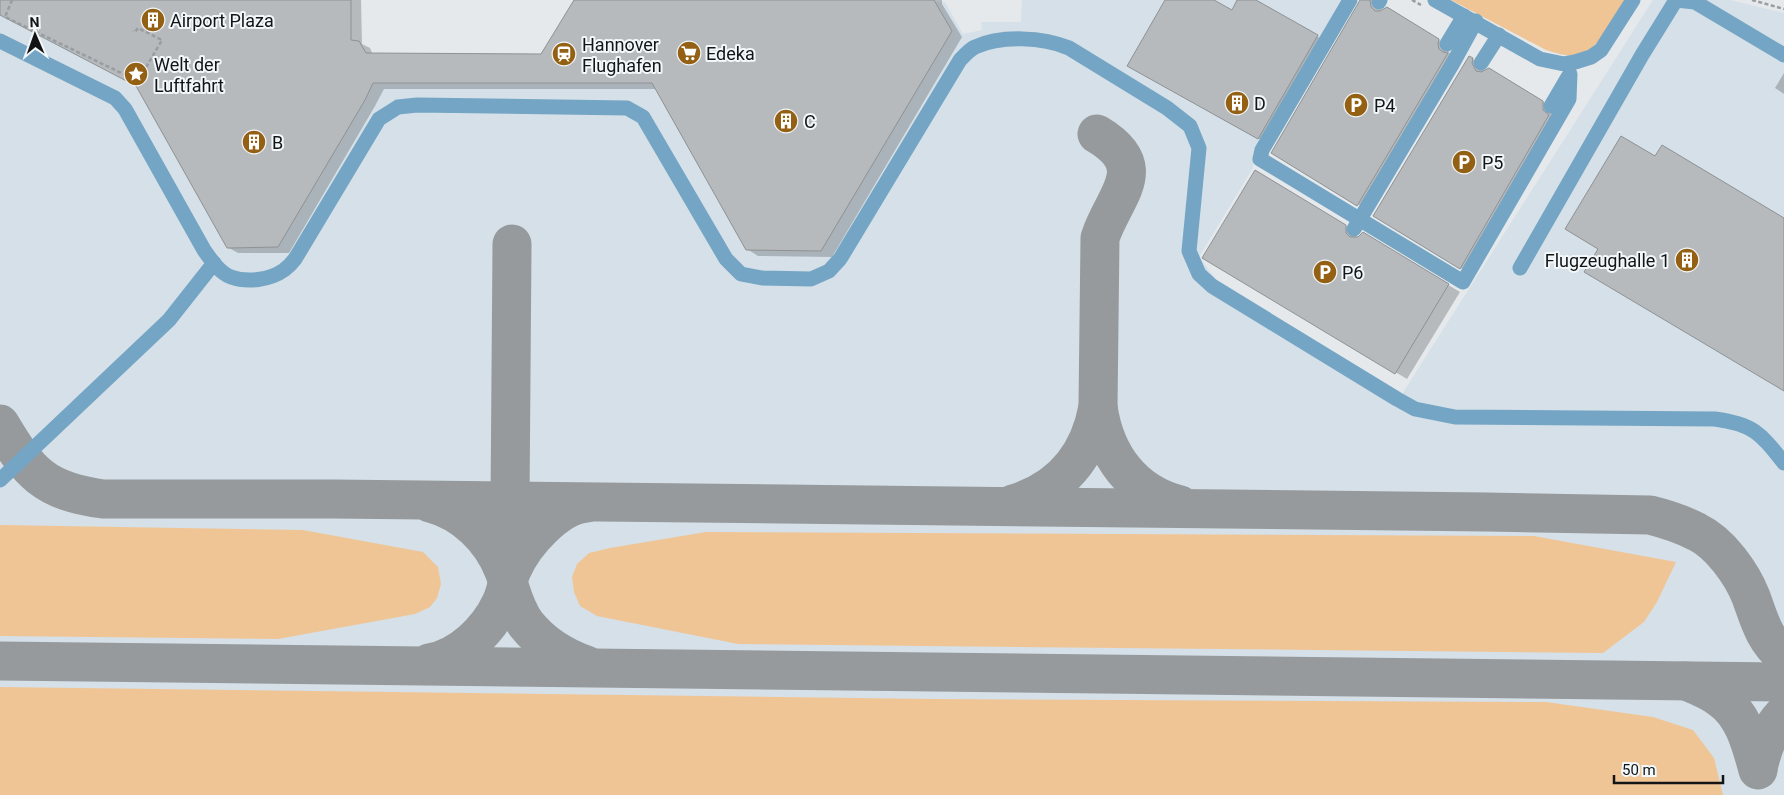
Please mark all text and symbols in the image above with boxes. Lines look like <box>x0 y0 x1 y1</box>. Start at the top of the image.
building icon: Airport Plaza <box>140 7 166 33</box>
north arrow <box>10 10 60 60</box>
place label: Airport Plaza <box>170 10 274 31</box>
text: N <box>29 14 40 30</box>
place label: Hannover Flughafen <box>582 34 662 76</box>
supermarket icon: Edeka <box>676 40 702 66</box>
station icon: Hannover Flughafen <box>551 41 577 67</box>
place label: Edeka <box>706 43 755 64</box>
place label: Welt der Luftfahrt <box>154 54 224 96</box>
place icon: Welt der Luftfahrt <box>123 61 149 87</box>
building icon: D <box>1224 90 1250 116</box>
parking icon: P4 <box>1343 92 1369 118</box>
place label: D <box>1254 93 1266 114</box>
place label: P4 <box>1374 95 1395 116</box>
building icon: C <box>773 108 799 134</box>
place label: C <box>804 111 816 132</box>
building icon: B <box>241 129 267 155</box>
place label: B <box>272 132 283 153</box>
parking icon: P5 <box>1451 149 1477 175</box>
place label: P5 <box>1482 152 1503 173</box>
building icon: Flugzeughalle 1 <box>1674 247 1700 273</box>
place label: Flugzeughalle 1 <box>1545 250 1670 271</box>
parking icon: P6 <box>1312 259 1338 285</box>
place label: P6 <box>1342 262 1363 283</box>
scale bar <box>1614 752 1723 784</box>
text: 50 m <box>1622 761 1656 779</box>

